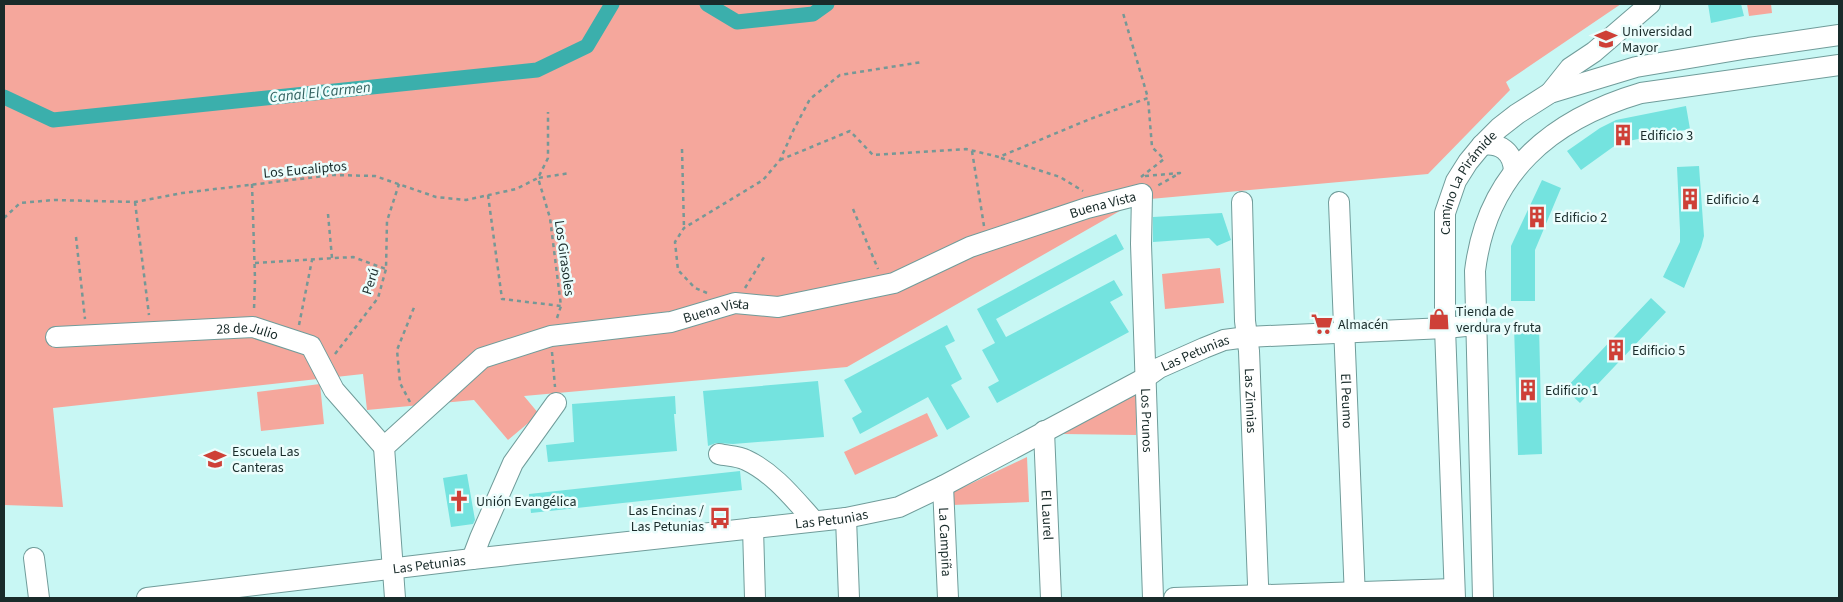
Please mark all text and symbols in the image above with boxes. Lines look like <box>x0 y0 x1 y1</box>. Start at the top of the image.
place label: Universidad Mayor <box>1622 22 1692 58</box>
school or university icon: Universidad Mayor <box>1593 26 1619 52</box>
water label: Canal El Carmen <box>268 77 372 108</box>
building icon: Edificio 3 <box>1610 122 1636 148</box>
street label: Camino La Pirámide <box>1436 126 1502 235</box>
place label: Edificio 3 <box>1640 126 1693 146</box>
street label: Los Eucaliptos <box>263 156 348 184</box>
building icon: Edificio 4 <box>1677 186 1703 212</box>
street label: Buena Vista <box>1067 187 1138 224</box>
place label: Edificio 4 <box>1706 190 1759 210</box>
building icon: Edificio 2 <box>1524 204 1550 230</box>
place label: Edificio 2 <box>1554 208 1607 228</box>
street label: Los Girasoles <box>549 219 579 297</box>
street label: Perú <box>357 265 385 297</box>
street label: Buena Vista <box>681 293 750 329</box>
place label: Tienda de verdura y fruta <box>1456 302 1541 338</box>
shop icon: Tienda de verdura y fruta <box>1426 306 1452 332</box>
supermarket icon: Almacén <box>1309 311 1335 337</box>
place label: Almacén <box>1338 315 1389 335</box>
street label: 28 de Julio <box>216 318 281 346</box>
street label: Las Petunias <box>1158 330 1231 377</box>
building icon: Edificio 5 <box>1603 337 1629 363</box>
place label: Edificio 5 <box>1632 341 1685 361</box>
street label: Las Zinnias <box>1239 368 1261 434</box>
street label: El Peumo <box>1335 373 1357 429</box>
building icon: Edificio 1 <box>1515 377 1541 403</box>
place label: Edificio 1 <box>1545 381 1598 401</box>
street label: Los Prunos <box>1135 388 1157 453</box>
place label: Escuela Las Canteras <box>232 442 299 478</box>
school or university icon: Escuela Las Canteras <box>202 446 228 472</box>
church icon: Unión Evangélica <box>446 488 472 514</box>
street label: El Laurel <box>1035 489 1058 541</box>
place label: Unión Evangélica <box>476 492 577 512</box>
place label: Las Encinas / Las Petunias <box>628 501 704 537</box>
bus stop icon: Las Encinas / Las Petunias <box>707 505 733 531</box>
street label: Las Petunias <box>794 505 870 535</box>
street label: La Campiña <box>933 507 956 577</box>
street label: Las Petunias <box>391 551 467 579</box>

